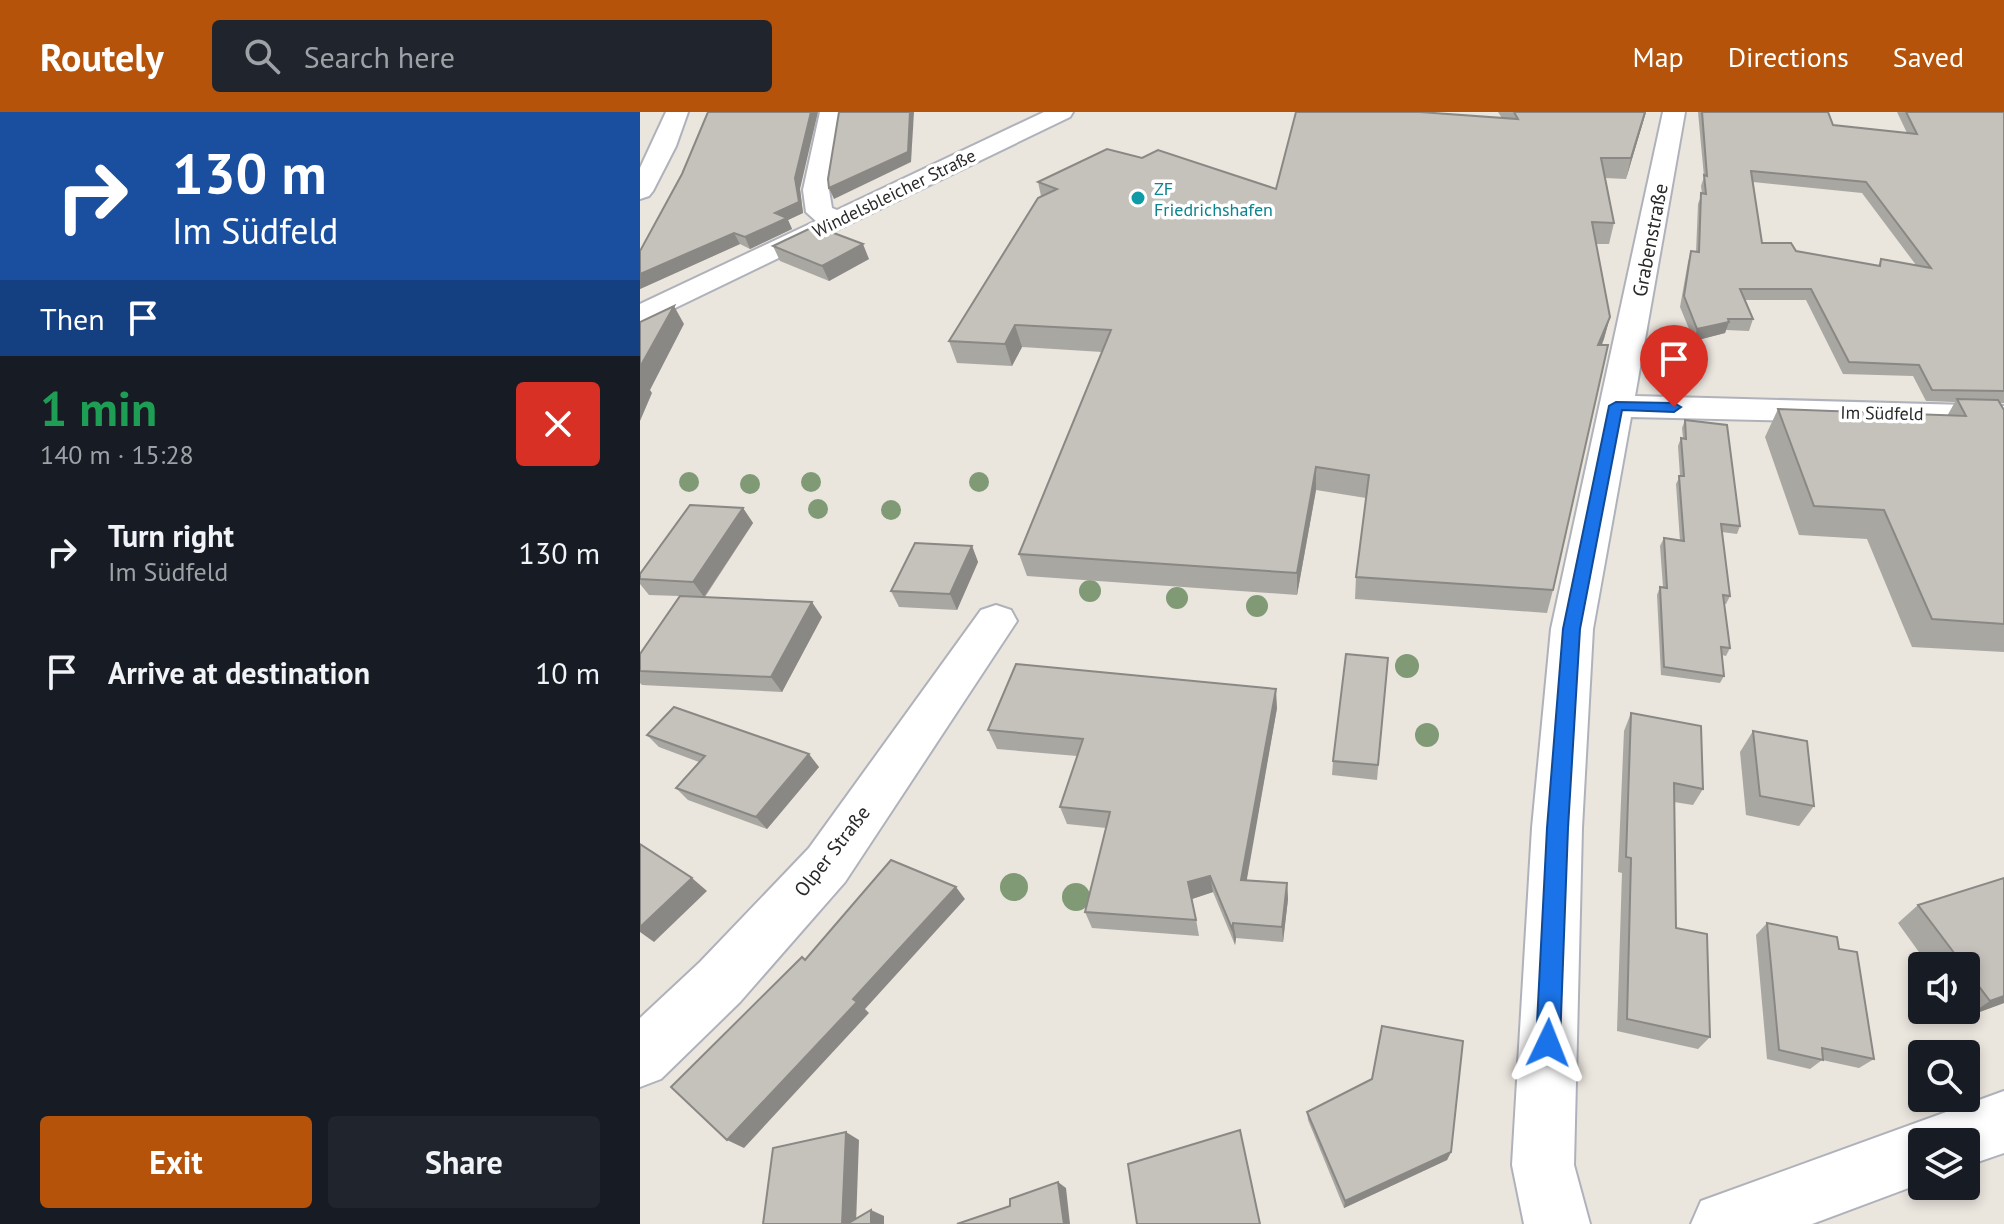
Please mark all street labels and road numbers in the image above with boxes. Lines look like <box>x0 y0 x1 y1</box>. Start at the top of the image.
street label: Windelsbleicher Straße <box>809 143 979 243</box>
street label: Grabenstraße <box>1626 181 1674 299</box>
street label: Im Südfeld <box>1840 401 1924 425</box>
street label: Olper Straße <box>788 800 876 902</box>

